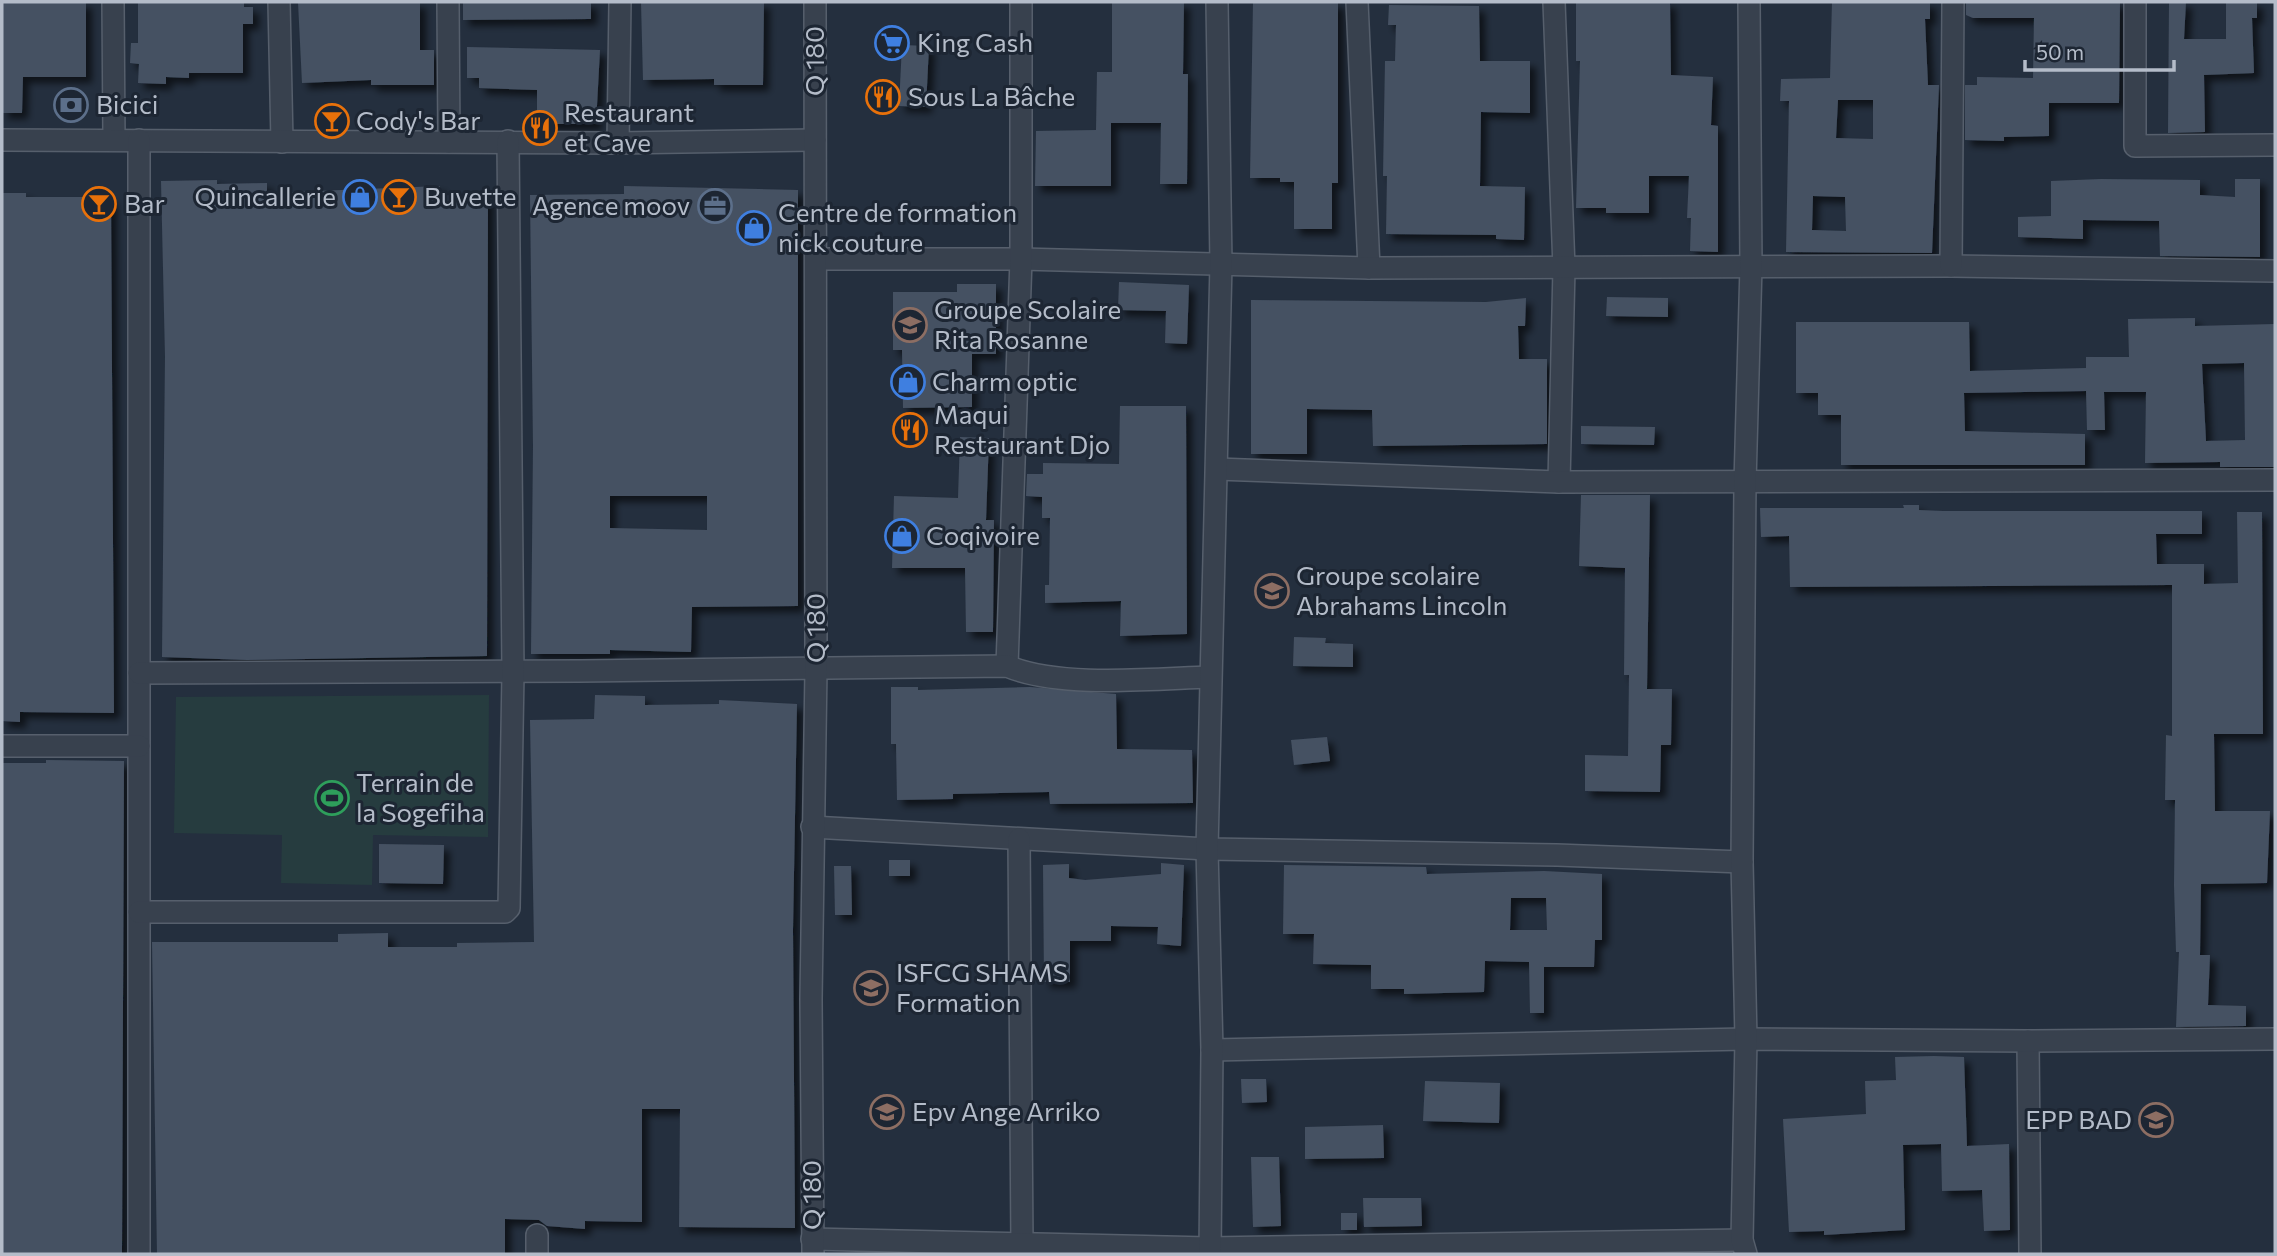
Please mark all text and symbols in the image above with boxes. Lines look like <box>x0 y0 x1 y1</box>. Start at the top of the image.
supermarket icon: King Cash <box>873 24 911 62</box>
street label: Q 180 <box>798 26 829 96</box>
place label: King Cash <box>917 26 1033 57</box>
scale bar <box>2025 28 2174 72</box>
text: 50 m <box>2036 39 2084 64</box>
restaurant icon: Sous La Bâche <box>864 78 902 116</box>
place label: Sous La Bâche <box>908 80 1075 111</box>
bank icon: Bicici <box>52 86 90 124</box>
place label: Bicici <box>96 88 159 119</box>
place label: Restaurant et Cave <box>564 96 694 157</box>
bar icon: Cody's Bar <box>313 102 351 140</box>
place label: Cody's Bar <box>356 104 481 135</box>
restaurant icon: Restaurant et Cave <box>521 109 559 147</box>
shop icon: Quincallerie <box>341 178 379 216</box>
bar icon: Buvette <box>380 178 418 216</box>
place label: Quincallerie <box>194 180 336 211</box>
place label: Buvette <box>424 180 517 211</box>
bar icon: Bar <box>80 185 118 223</box>
place label: Bar <box>124 187 165 218</box>
office icon: Agence moov <box>696 187 734 225</box>
place label: Agence moov <box>532 189 690 220</box>
place label: Centre de formation nick couture <box>778 196 1017 257</box>
shop icon: Centre de formation nick couture <box>735 209 773 247</box>
place label: Groupe Scolaire Rita Rosanne <box>934 293 1121 354</box>
school or university icon: Groupe Scolaire Rita Rosanne <box>891 306 929 344</box>
shop icon: Charm optic <box>889 363 927 401</box>
place label: Charm optic <box>932 365 1077 396</box>
place label: Maqui Restaurant Djo <box>934 398 1110 459</box>
restaurant icon: Maqui Restaurant Djo <box>891 411 929 449</box>
shop icon: Coqivoire <box>883 517 921 555</box>
place label: Coqivoire <box>926 519 1040 550</box>
place label: Groupe scolaire Abrahams Lincoln <box>1296 559 1507 620</box>
school or university icon: Groupe scolaire Abrahams Lincoln <box>1253 572 1291 610</box>
street label: Q 180 <box>799 593 830 663</box>
place label: Terrain de la Sogefiha <box>356 766 485 827</box>
sports icon: Terrain de la Sogefiha <box>313 779 351 817</box>
place label: ISFCG SHAMS Formation <box>896 956 1068 1017</box>
school or university icon: ISFCG SHAMS Formation <box>852 969 890 1007</box>
school or university icon: Epv Ange Arriko <box>868 1093 906 1131</box>
place label: Epv Ange Arriko <box>912 1095 1101 1126</box>
school or university icon: EPP BAD <box>2137 1101 2175 1139</box>
place label: EPP BAD <box>2025 1103 2132 1134</box>
street label: Q 180 <box>795 1160 826 1230</box>

